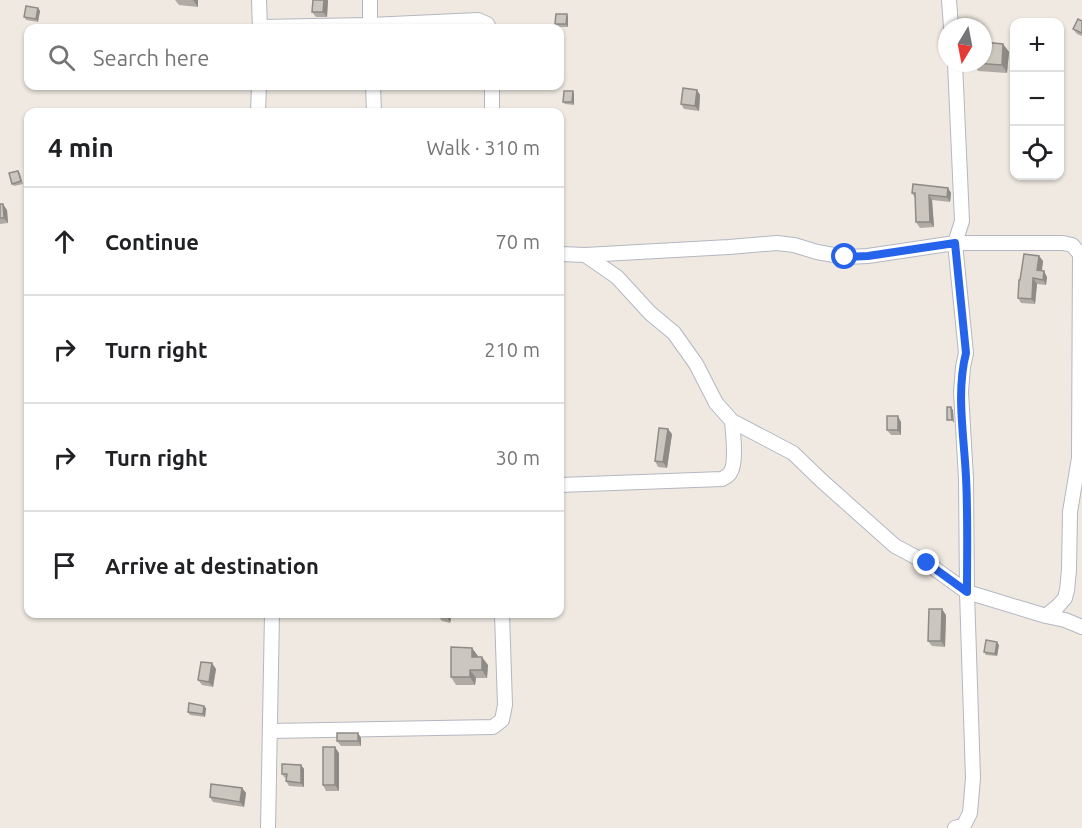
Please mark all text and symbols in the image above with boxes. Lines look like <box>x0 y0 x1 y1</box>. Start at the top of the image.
north arrow <box>938 18 992 72</box>
map controls <box>1010 18 1064 180</box>
button: + <box>1010 18 1064 72</box>
search box <box>24 24 564 90</box>
icon: search <box>45 41 78 74</box>
text: Search here <box>93 45 209 70</box>
button: − <box>1010 72 1064 126</box>
button: locate <box>1010 126 1064 180</box>
text: 4 min <box>48 133 114 162</box>
text: Walk · 310 m <box>427 136 540 159</box>
icon: ahead <box>48 225 81 258</box>
text: Continue <box>105 229 199 254</box>
text: 70 m <box>496 230 540 253</box>
route start <box>831 243 857 269</box>
icon: right <box>48 333 81 366</box>
text: Turn right <box>105 337 207 362</box>
text: 210 m <box>484 338 540 361</box>
icon: right <box>48 441 81 474</box>
text: Turn right <box>105 445 207 470</box>
text: 30 m <box>496 446 540 469</box>
icon: arrive <box>48 549 81 582</box>
route end <box>913 549 939 575</box>
text: Arrive at destination <box>105 553 319 578</box>

